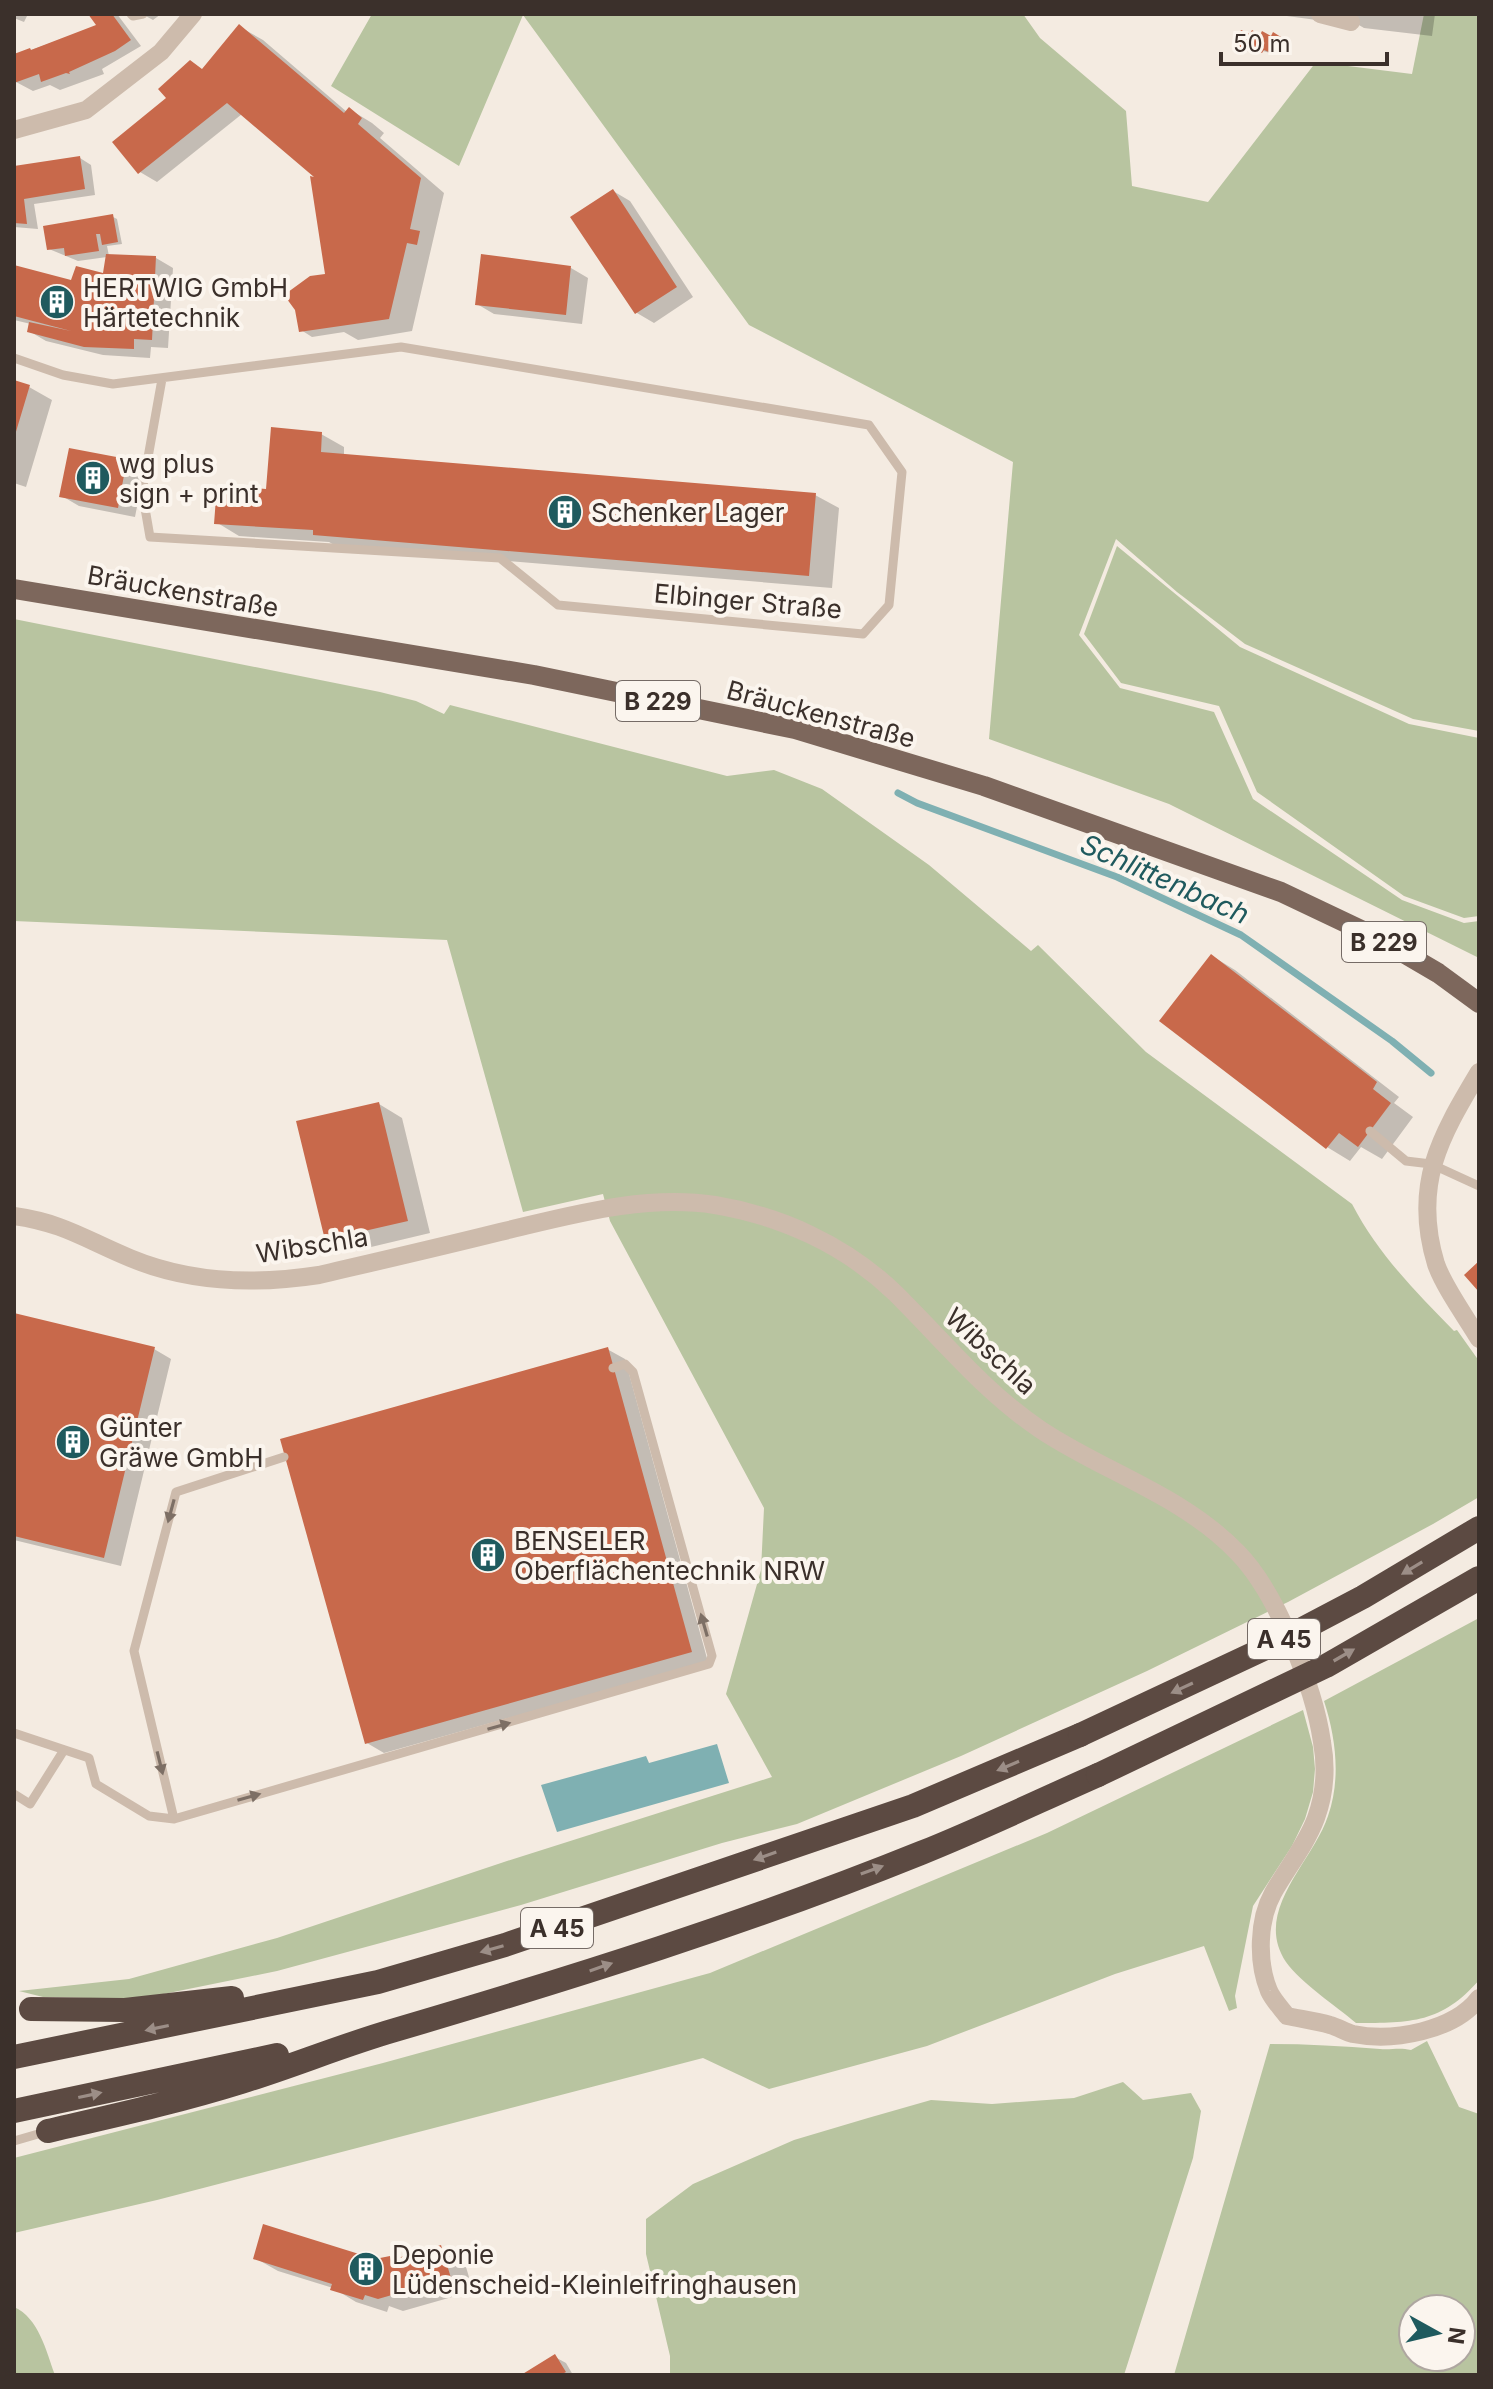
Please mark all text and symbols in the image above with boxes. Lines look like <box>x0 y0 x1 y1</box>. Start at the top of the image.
scale bar <box>1221 16 1387 66</box>
text: 50 m <box>1233 29 1291 58</box>
place label: HERTWIG GmbH Härtetechnik <box>83 272 288 333</box>
building icon: HERTWIG GmbH Härtetechnik <box>38 283 76 321</box>
place label: wg plus sign + print <box>119 448 258 509</box>
building icon: wg plus sign + print <box>74 459 112 497</box>
building icon: Schenker Lager <box>546 493 584 531</box>
place label: Schenker Lager <box>591 497 785 528</box>
street label: Bräuckenstraße <box>85 559 281 623</box>
street label: Elbinger Straße <box>653 577 843 625</box>
street label: Bräuckenstraße <box>723 674 919 754</box>
road number: B 229 <box>616 681 700 721</box>
water label: Schlittenbach <box>1075 827 1255 931</box>
road number: B 229 <box>1342 922 1426 962</box>
street label: Wibschla <box>254 1221 370 1269</box>
street label: Wibschla <box>939 1301 1043 1401</box>
place label: Günter Gräwe GmbH <box>99 1412 263 1473</box>
building icon: Günter Gräwe GmbH <box>54 1423 92 1461</box>
one-way arrow <box>164 1499 176 1524</box>
place label: BENSELER Oberflächentechnik NRW <box>514 1525 825 1586</box>
building icon: BENSELER Oberflächentechnik NRW <box>469 1536 507 1574</box>
one-way arrow <box>1401 1560 1423 1574</box>
one-way arrow <box>697 1612 709 1637</box>
road number: A 45 <box>1248 1619 1320 1659</box>
one-way arrow <box>1333 1648 1355 1662</box>
one-way arrow <box>1170 1682 1194 1695</box>
one-way arrow <box>486 1719 511 1731</box>
one-way arrow <box>154 1751 167 1776</box>
one-way arrow <box>996 1759 1020 1772</box>
one-way arrow <box>237 1790 261 1803</box>
one-way arrow <box>752 1851 776 1863</box>
one-way arrow <box>861 1864 885 1876</box>
road number: A 45 <box>521 1908 593 1948</box>
one-way arrow <box>480 1943 504 1956</box>
one-way arrow <box>589 1960 613 1972</box>
one-way arrow <box>145 2022 170 2034</box>
one-way arrow <box>78 2088 103 2101</box>
place label: Deponie Lüdenscheid-Kleinleifringhausen <box>392 2239 797 2300</box>
building icon: Deponie Lüdenscheid-Kleinleifringhausen <box>347 2250 385 2288</box>
north arrow <box>1397 2293 1477 2373</box>
text: N <box>1443 2326 1471 2346</box>

